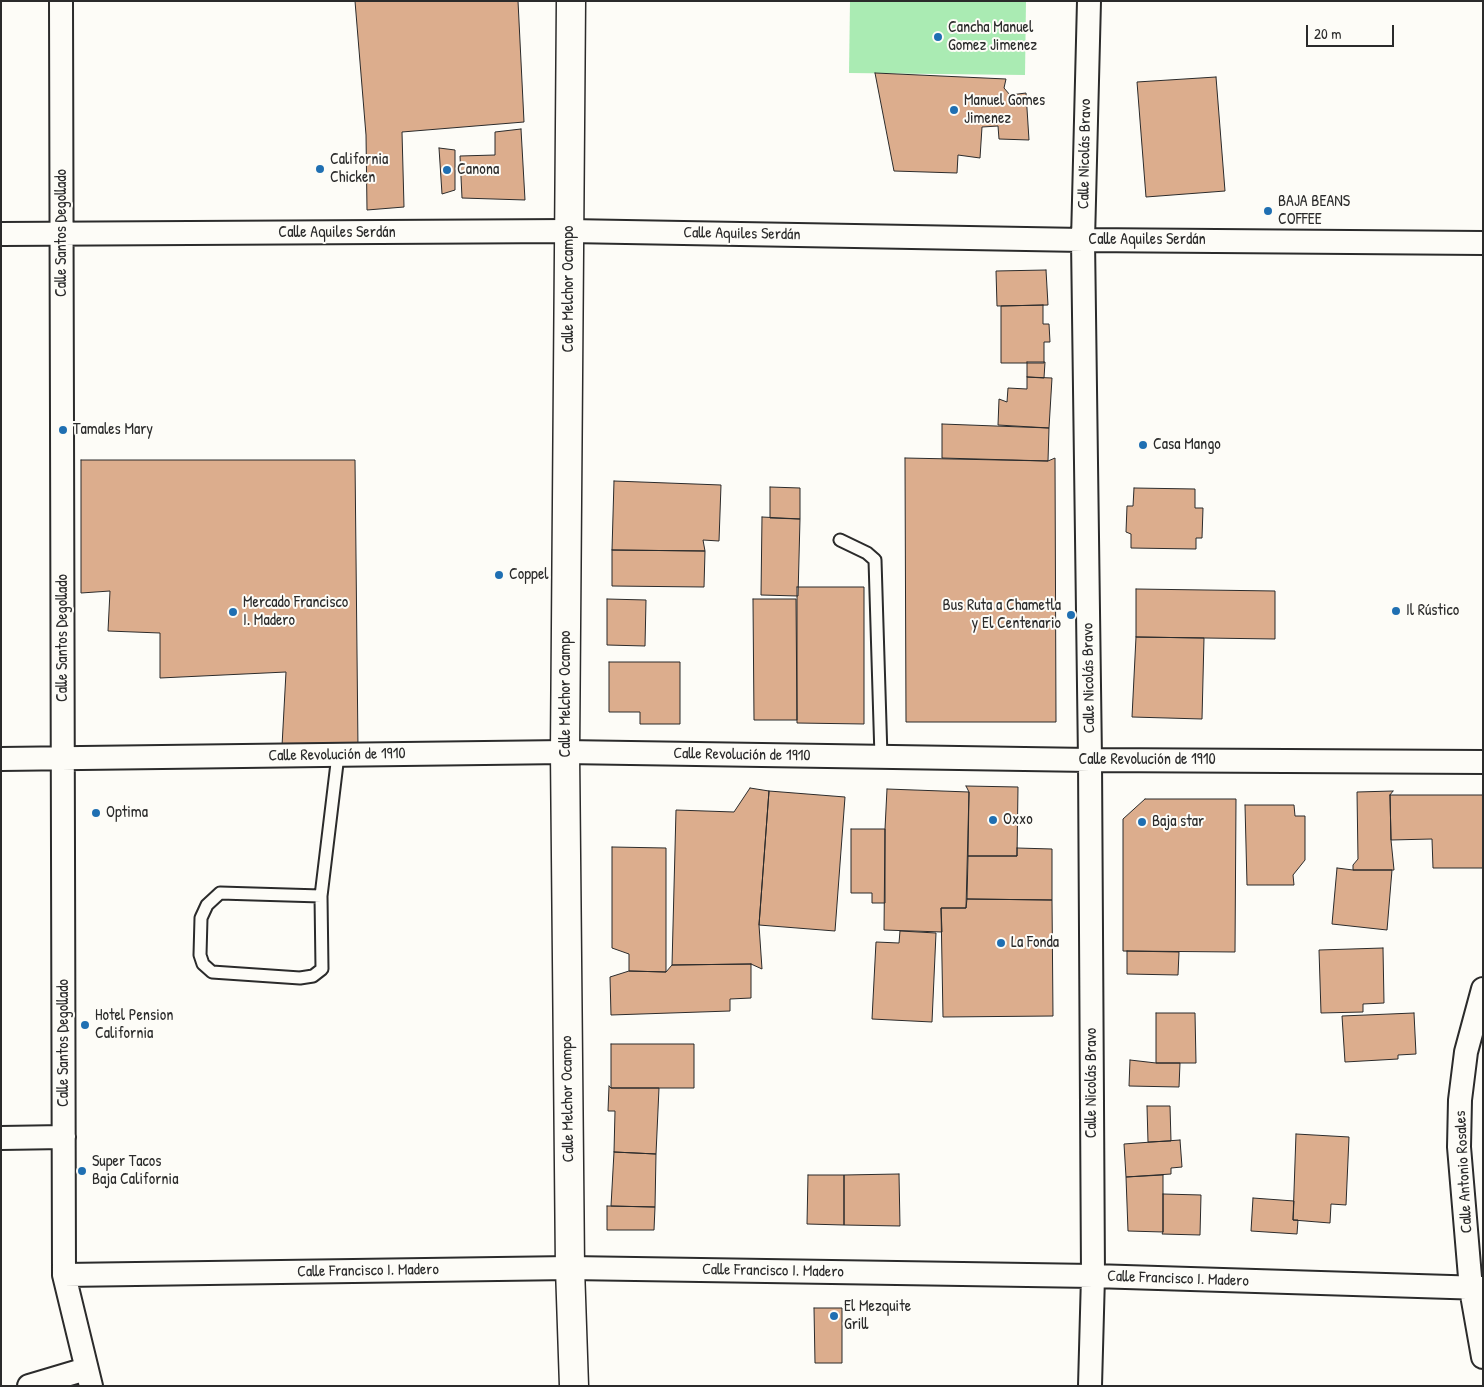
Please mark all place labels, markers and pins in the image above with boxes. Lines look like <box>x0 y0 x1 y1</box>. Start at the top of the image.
place label: Cancha Manuel Gomez Jimenez <box>948 18 1037 56</box>
marker: Cancha Manuel Gomez Jimenez <box>932 31 944 43</box>
place label: Manuel Gomes Jimenez <box>964 91 1045 129</box>
marker: Manuel Gomes Jimenez <box>948 104 960 116</box>
place label: California Chicken <box>330 150 388 188</box>
place label: Canona <box>457 160 499 180</box>
marker: California Chicken <box>314 163 326 175</box>
marker: Canona <box>441 164 453 176</box>
place label: BAJA BEANS COFFEE <box>1278 192 1350 230</box>
marker: BAJA BEANS COFFEE <box>1262 205 1274 217</box>
place label: Tamales Mary <box>73 420 153 440</box>
marker: Tamales Mary <box>57 424 69 436</box>
place label: Casa Mango <box>1153 435 1221 455</box>
marker: Casa Mango <box>1137 439 1149 451</box>
place label: Coppel <box>509 565 549 585</box>
marker: Coppel <box>493 569 505 581</box>
place label: Mercado Francisco I. Madero <box>243 593 348 631</box>
place label: Bus Ruta a Chametla y El Centenario <box>943 596 1061 634</box>
place label: Il Rústico <box>1406 601 1459 621</box>
marker: Il Rústico <box>1390 605 1402 617</box>
marker: Mercado Francisco I. Madero <box>227 606 239 618</box>
marker: Bus Ruta a Chametla y El Centenario <box>1065 609 1077 621</box>
place label: Optima <box>106 803 148 823</box>
marker: Optima <box>90 807 102 819</box>
place label: Oxxo <box>1003 810 1033 830</box>
place label: Baja star <box>1152 812 1204 832</box>
marker: Oxxo <box>987 814 999 826</box>
marker: Baja star <box>1136 816 1148 828</box>
place label: La Fonda <box>1011 933 1059 953</box>
marker: La Fonda <box>995 937 1007 949</box>
place label: Hotel Pension California <box>95 1006 173 1044</box>
marker: Hotel Pension California <box>79 1019 91 1031</box>
place label: Super Tacos Baja California <box>92 1152 178 1190</box>
marker: Super Tacos Baja California <box>76 1165 88 1177</box>
place label: El Mezquite Grill <box>844 1297 911 1335</box>
marker: El Mezquite Grill <box>828 1310 840 1322</box>

